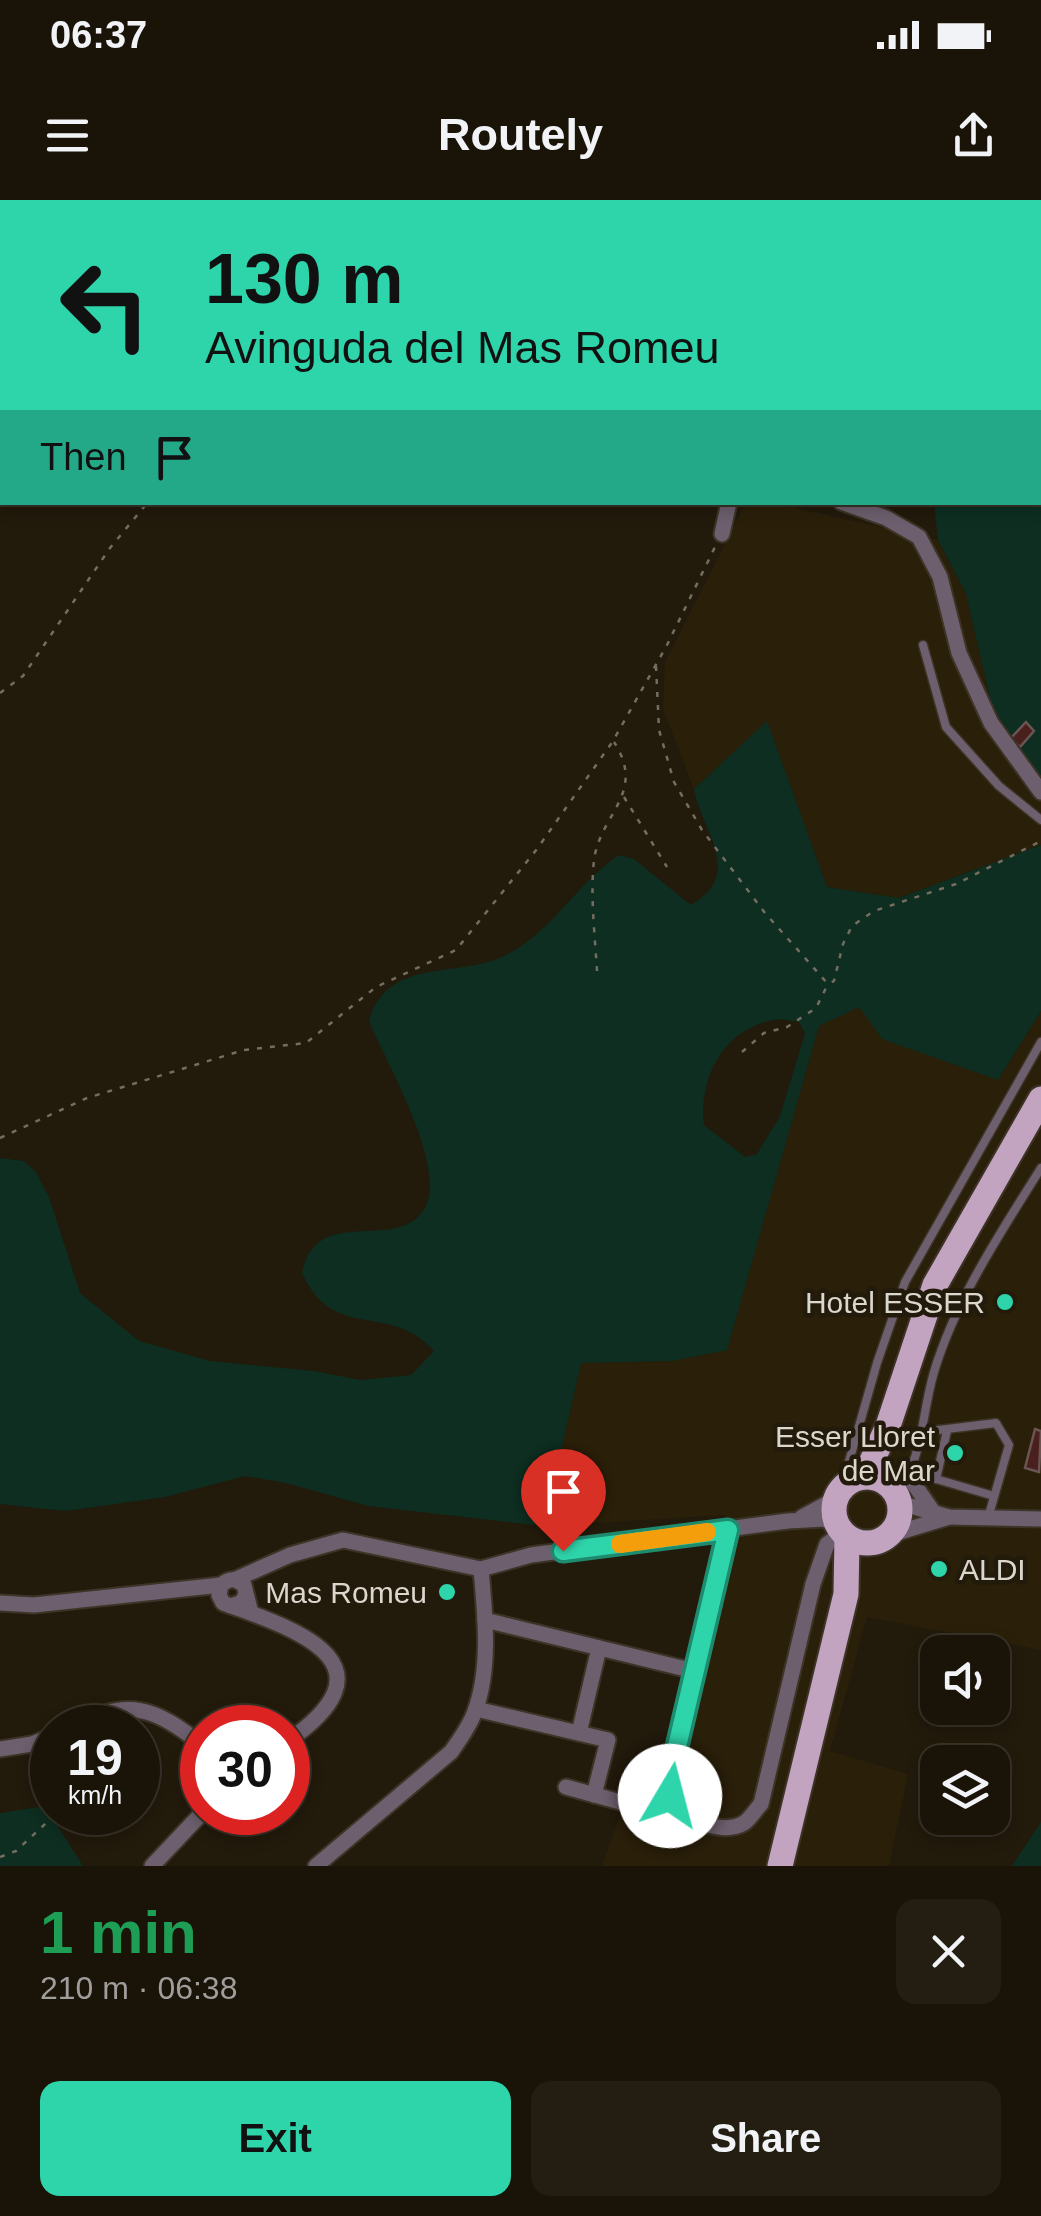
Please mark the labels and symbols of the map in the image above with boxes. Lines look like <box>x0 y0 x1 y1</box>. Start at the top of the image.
place label: Hotel ESSER <box>805 1286 985 1319</box>
marker: Hotel ESSER <box>994 1291 1016 1313</box>
place label: Esser Lloret de Mar <box>775 1420 936 1487</box>
marker: Esser Lloret de Mar <box>944 1442 966 1464</box>
pin <box>521 1449 606 1552</box>
place label: ALDI <box>959 1553 1026 1586</box>
marker: ALDI <box>928 1558 950 1580</box>
place label: Mas Romeu <box>265 1576 427 1609</box>
marker: Mas Romeu <box>436 1581 458 1603</box>
speed limit sign: 30 <box>180 1705 310 1835</box>
position arrow <box>618 1744 722 1848</box>

